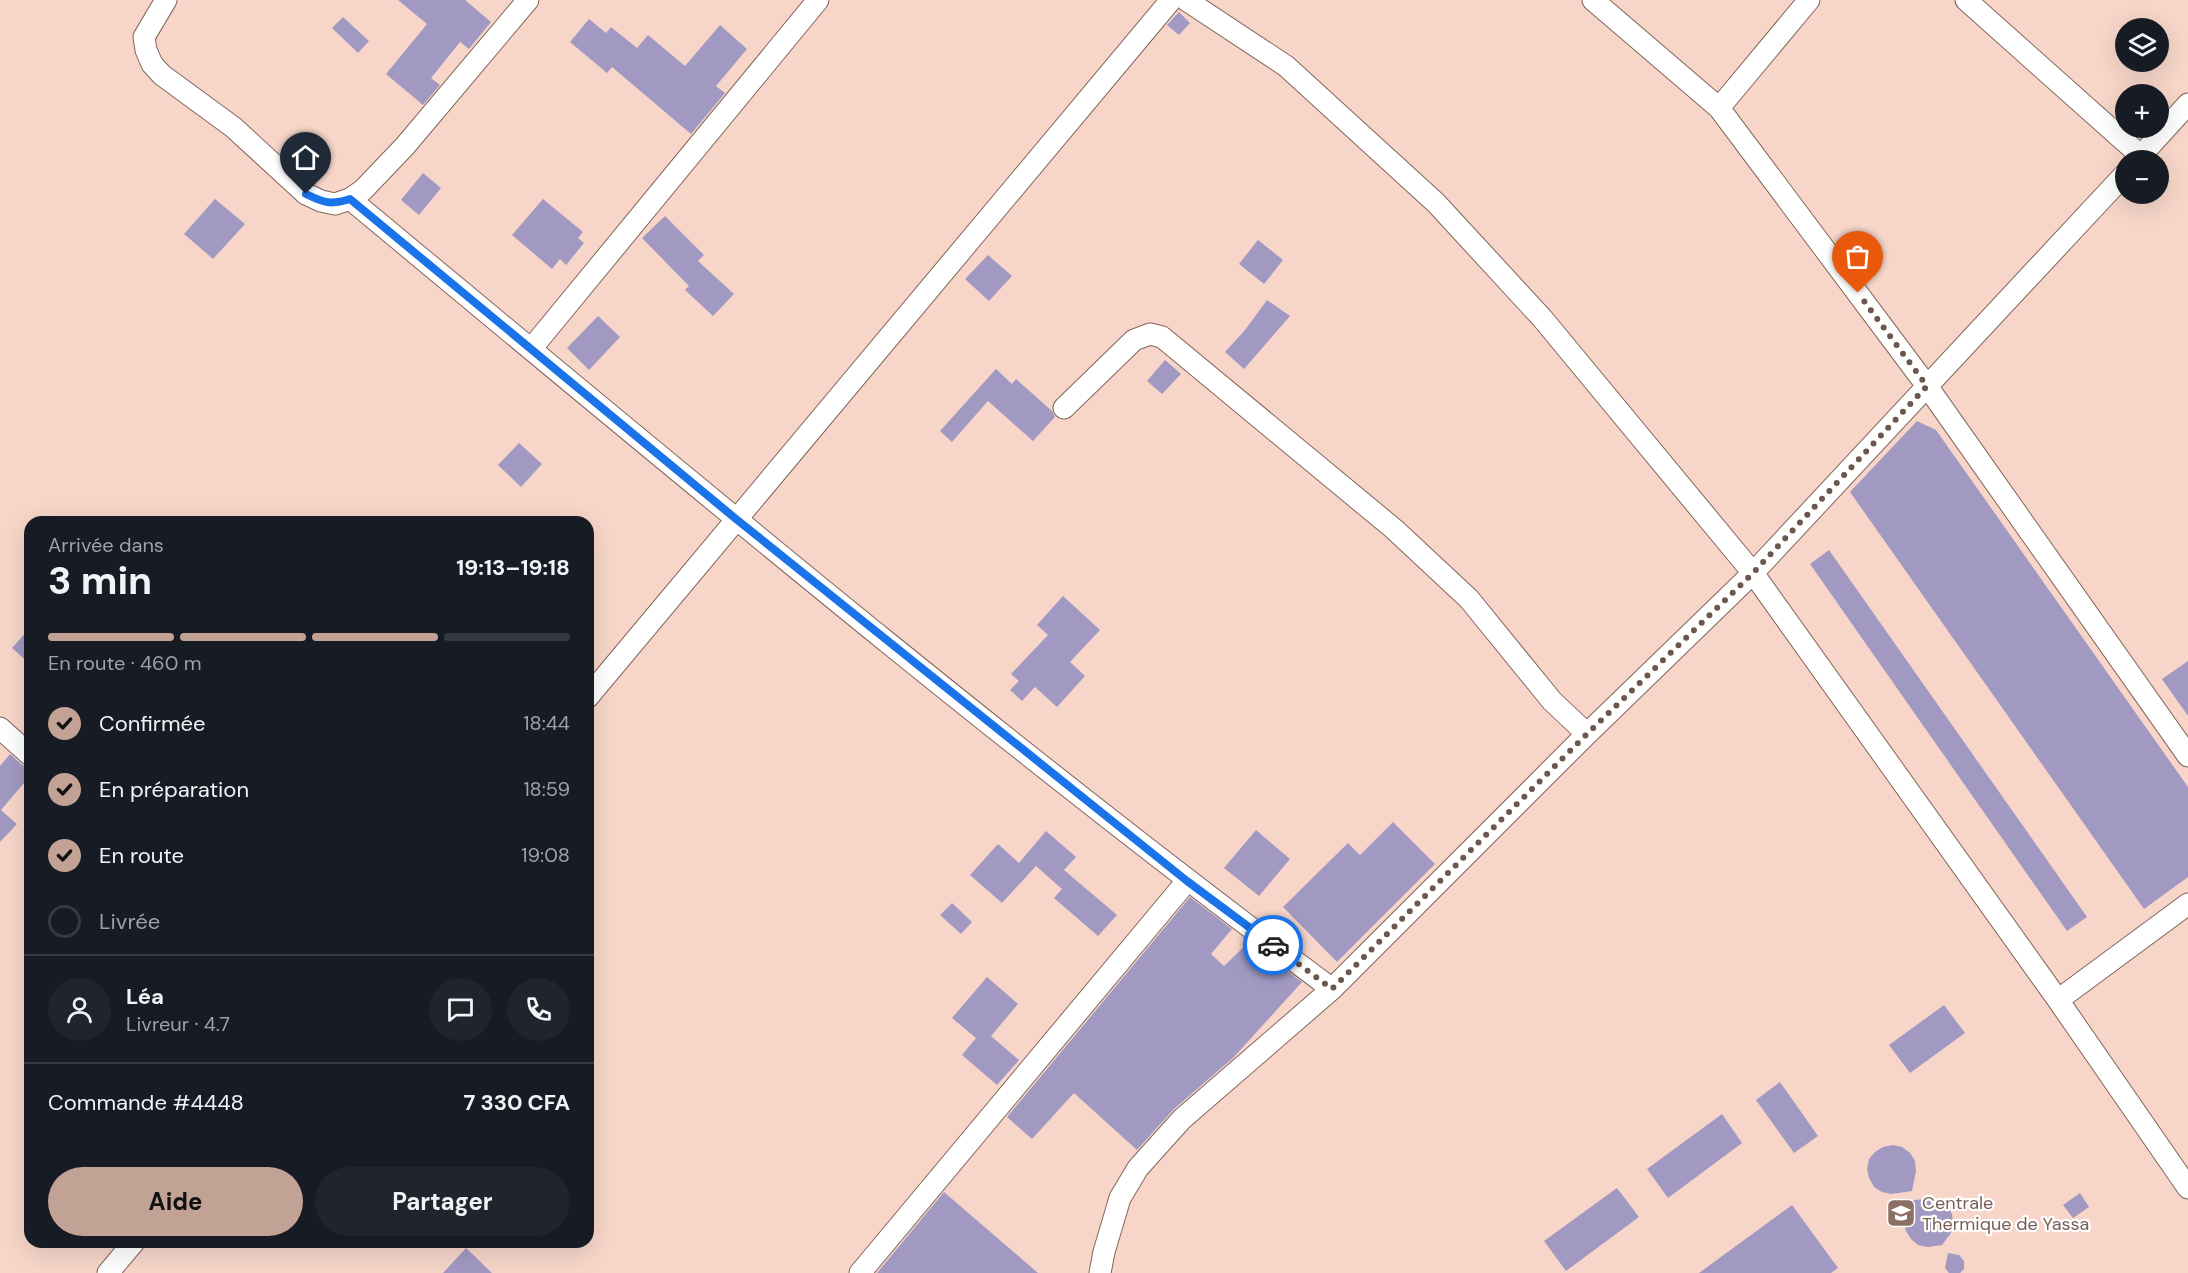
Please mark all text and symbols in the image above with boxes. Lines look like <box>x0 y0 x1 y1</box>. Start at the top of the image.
map controls <box>2115 18 2169 204</box>
button: layers <box>2115 18 2169 72</box>
button: + <box>2115 84 2169 138</box>
pin <box>280 132 331 194</box>
icon: home <box>289 141 322 174</box>
button: − <box>2115 150 2169 204</box>
pin <box>1832 231 1883 293</box>
icon: bag <box>1841 240 1874 273</box>
text: Arrivée dans <box>48 532 164 558</box>
text: 19:13–19:18 <box>456 553 570 582</box>
text: 3 min <box>48 555 152 606</box>
text: En route · 460 m <box>48 650 201 676</box>
icon: check <box>48 707 81 740</box>
text: Confirmée <box>99 709 206 738</box>
text: 18:44 <box>523 710 570 736</box>
icon: check <box>48 773 81 806</box>
text: En préparation <box>99 775 249 804</box>
text: 18:59 <box>523 776 570 802</box>
icon: check <box>48 839 81 872</box>
text: En route <box>99 841 184 870</box>
text: 19:08 <box>521 842 570 868</box>
text: Livrée <box>99 907 160 936</box>
courier <box>1243 915 1303 975</box>
icon: car <box>1257 929 1290 962</box>
button: person <box>48 978 111 1041</box>
button: chat <box>429 978 492 1041</box>
button: phone <box>507 978 570 1041</box>
text: Léa <box>126 982 164 1011</box>
text: Livreur · 4.7 <box>126 1011 230 1037</box>
text: Commande #4448 <box>48 1088 244 1117</box>
text: 7 330 CFA <box>463 1088 570 1117</box>
button: Aide <box>48 1167 303 1236</box>
button: Partager <box>315 1167 570 1236</box>
place label: Centrale Thermique de Yassa <box>1922 1191 2089 1236</box>
school or university icon: Centrale Thermique de Yassa <box>1885 1197 1917 1229</box>

